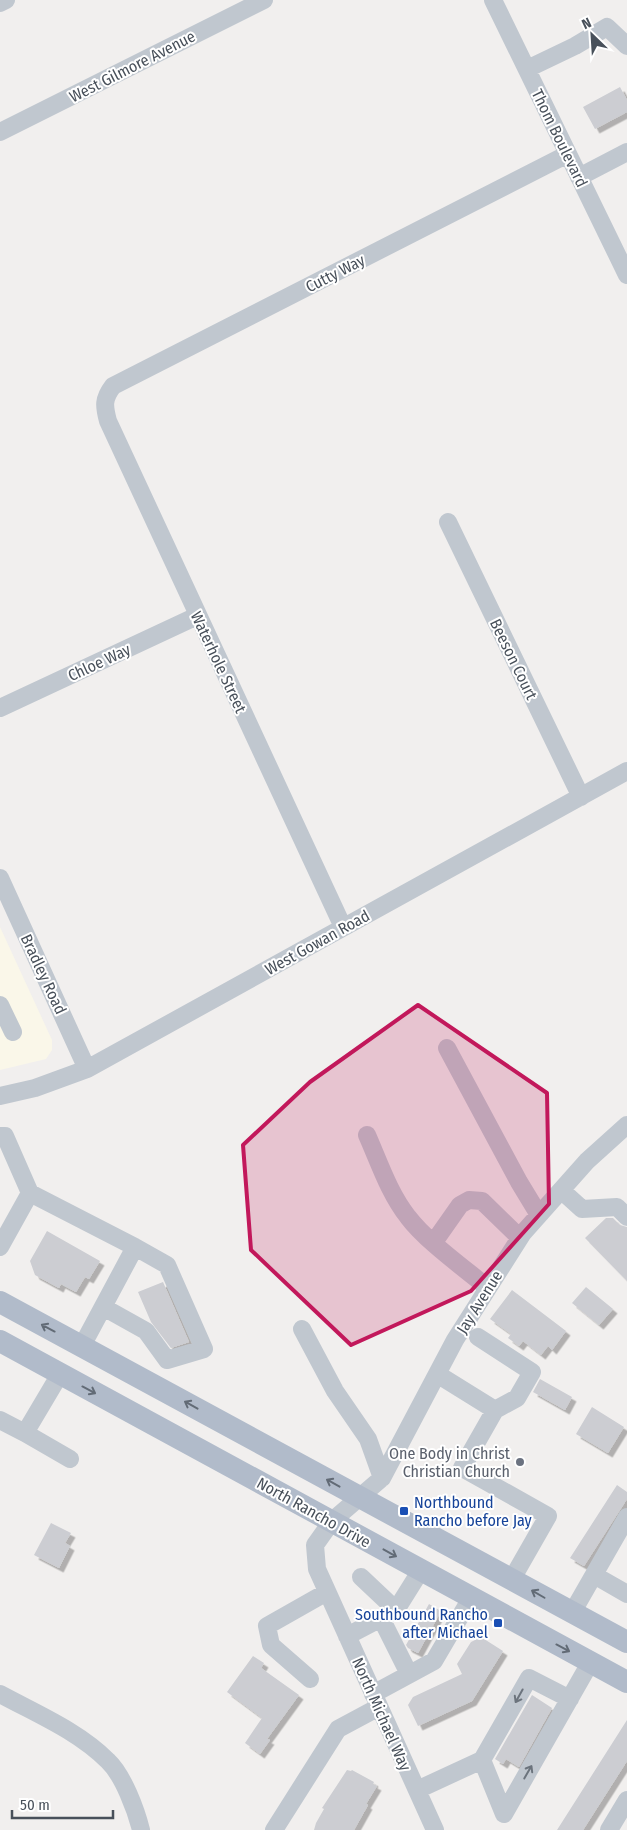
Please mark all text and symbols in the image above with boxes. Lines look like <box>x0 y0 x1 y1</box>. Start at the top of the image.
north arrow <box>567 10 617 60</box>
text: N <box>579 14 594 33</box>
street label: West Gilmore Avenue <box>66 26 198 106</box>
street label: Thom Boulevard <box>528 86 591 190</box>
street label: Cutty Way <box>302 250 369 296</box>
street label: Waterhole Street <box>187 608 251 717</box>
street label: Beeson Court <box>486 616 542 703</box>
street label: Chloe Way <box>65 639 134 685</box>
street label: West Gowan Road <box>262 906 373 979</box>
street label: Bradley Road <box>17 931 70 1017</box>
street label: Jay Avenue <box>453 1267 506 1337</box>
one-way arrow <box>41 1323 56 1332</box>
one-way arrow <box>81 1385 96 1395</box>
one-way arrow <box>184 1400 199 1410</box>
place label: One Body in Christ Christian Church <box>389 1444 511 1481</box>
marker: One Body in Christ Christian Church <box>514 1456 526 1468</box>
street label: North Rancho Drive <box>253 1473 374 1552</box>
one-way arrow <box>327 1478 341 1488</box>
place label: Northbound Rancho before Jay <box>414 1493 533 1530</box>
marker: Northbound Rancho before Jay <box>398 1505 410 1517</box>
one-way arrow <box>382 1548 397 1558</box>
one-way arrow <box>531 1589 546 1598</box>
place label: Southbound Rancho after Michael <box>355 1605 488 1642</box>
marker: Southbound Rancho after Michael <box>492 1617 504 1629</box>
one-way arrow <box>555 1644 570 1653</box>
street label: North Michael Way <box>348 1655 415 1774</box>
one-way arrow <box>513 1688 523 1702</box>
one-way arrow <box>524 1765 533 1780</box>
scale bar <box>12 1788 114 1820</box>
text: 50 m <box>20 1796 50 1814</box>

